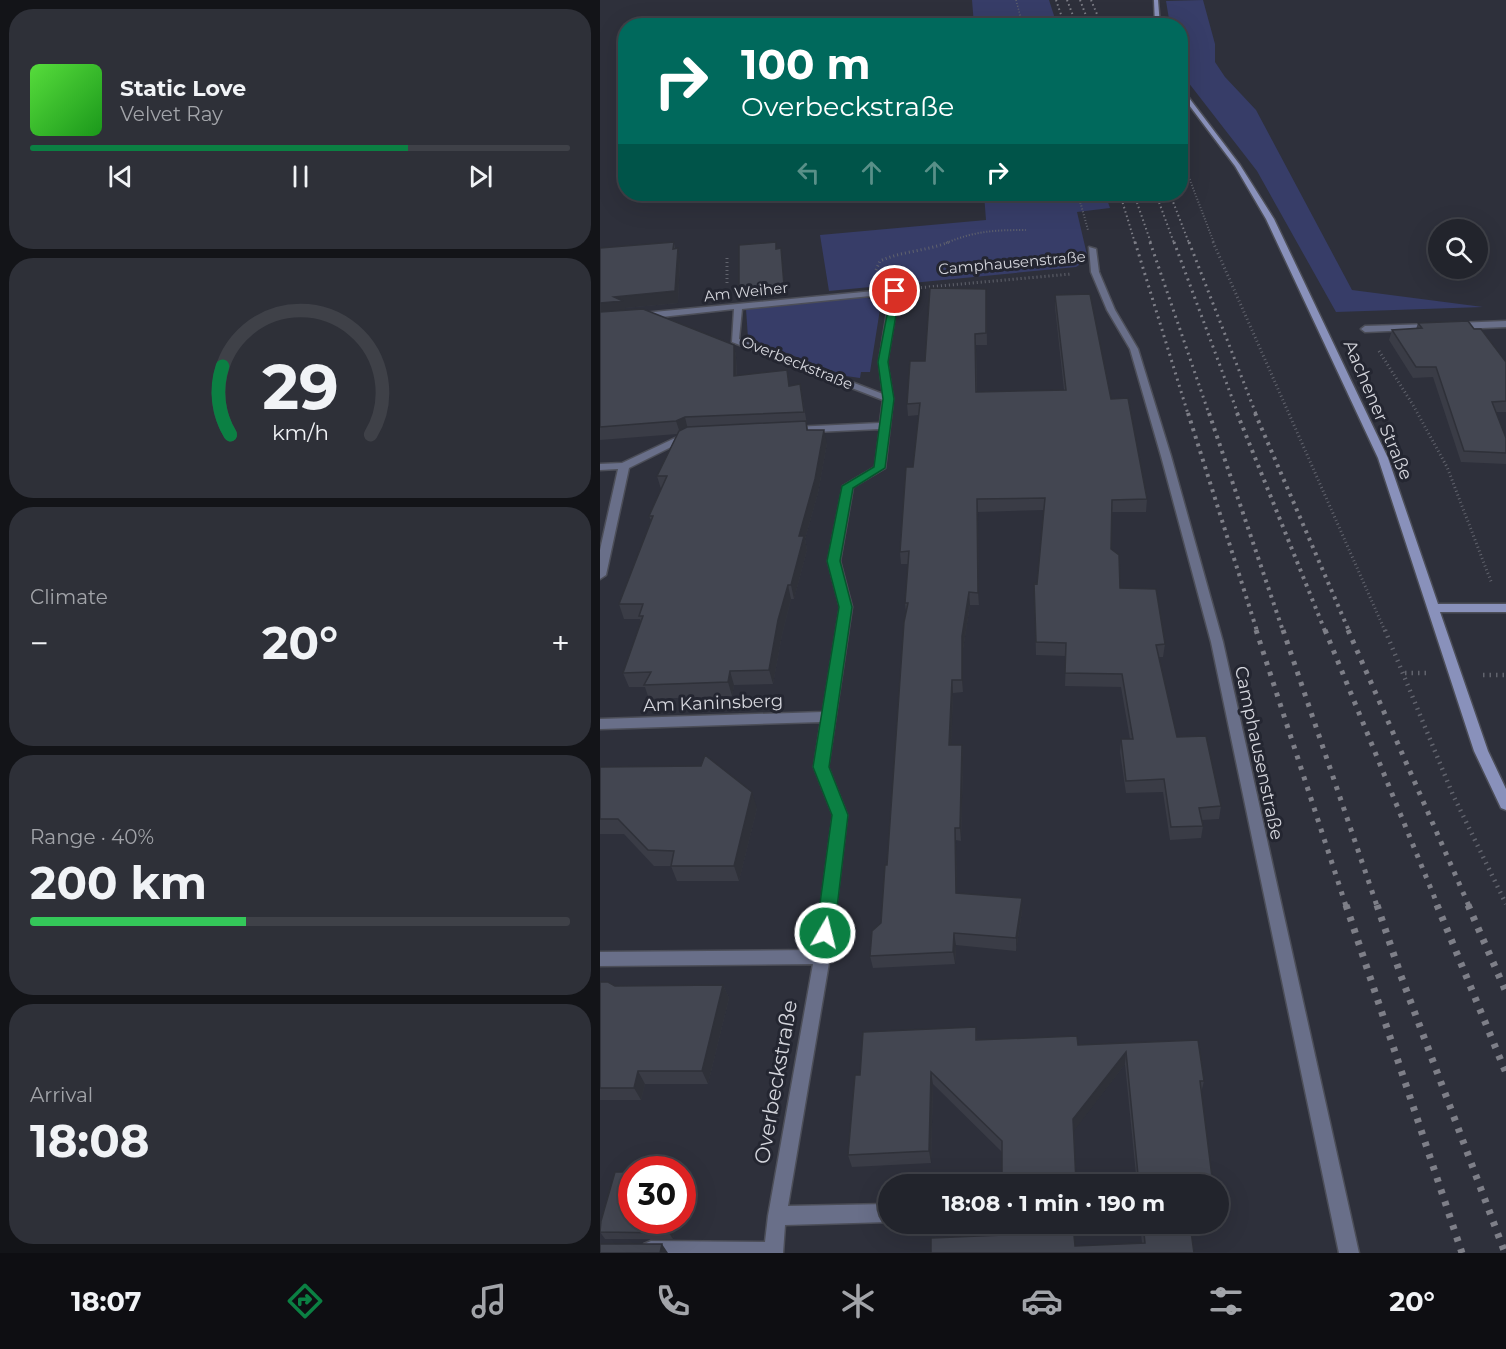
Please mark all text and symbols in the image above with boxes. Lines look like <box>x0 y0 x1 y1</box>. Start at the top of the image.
text: 100 m <box>741 38 870 90</box>
icon: right <box>642 42 720 120</box>
text: Static Love <box>120 75 246 102</box>
text: Overbeckstraße <box>741 90 954 123</box>
text: Velvet Ray <box>120 102 223 126</box>
icon: left <box>792 156 825 189</box>
icon: ahead <box>855 156 888 189</box>
icon: ahead <box>918 156 951 189</box>
icon: right <box>981 156 1014 189</box>
icon: previous <box>104 160 137 193</box>
icon: pause <box>284 160 317 193</box>
icon: next <box>464 160 497 193</box>
map controls <box>1428 219 1488 279</box>
button: search <box>1428 219 1488 279</box>
street label: Camphausenstraße <box>938 247 1086 278</box>
pin <box>869 265 920 316</box>
icon: arrive <box>878 274 911 307</box>
street label: Am Weiher <box>703 278 789 305</box>
street label: Overbeckstraße <box>739 332 856 394</box>
street label: Aachener Straße <box>1339 337 1417 483</box>
text: 29 <box>262 349 338 425</box>
text: km/h <box>271 419 329 445</box>
text: Climate <box>30 585 108 609</box>
text: 20° <box>262 615 338 670</box>
text: − <box>30 623 49 663</box>
text: + <box>551 623 570 663</box>
street label: Camphausenstraße <box>1230 664 1288 842</box>
street label: Am Kaninsberg <box>643 690 783 716</box>
text: Range · 40% <box>30 825 154 849</box>
text: 200 km <box>30 855 207 910</box>
position arrow <box>793 901 857 965</box>
street label: Overbeckstraße <box>749 998 802 1166</box>
text: Arrival <box>30 1083 93 1107</box>
text: 18:08 <box>30 1113 149 1168</box>
speed limit sign: 30 <box>618 1156 696 1234</box>
text: 18:08 · 1 min · 190 m <box>942 1190 1165 1217</box>
icon: directions <box>284 1280 326 1322</box>
icon: music <box>468 1280 510 1322</box>
icon: phone <box>652 1280 694 1322</box>
icon: climate <box>837 1280 879 1322</box>
icon: car <box>1021 1280 1063 1322</box>
icon: filters <box>1205 1280 1247 1322</box>
text: 18:07 <box>71 1285 142 1318</box>
text: 20° <box>1389 1285 1435 1318</box>

